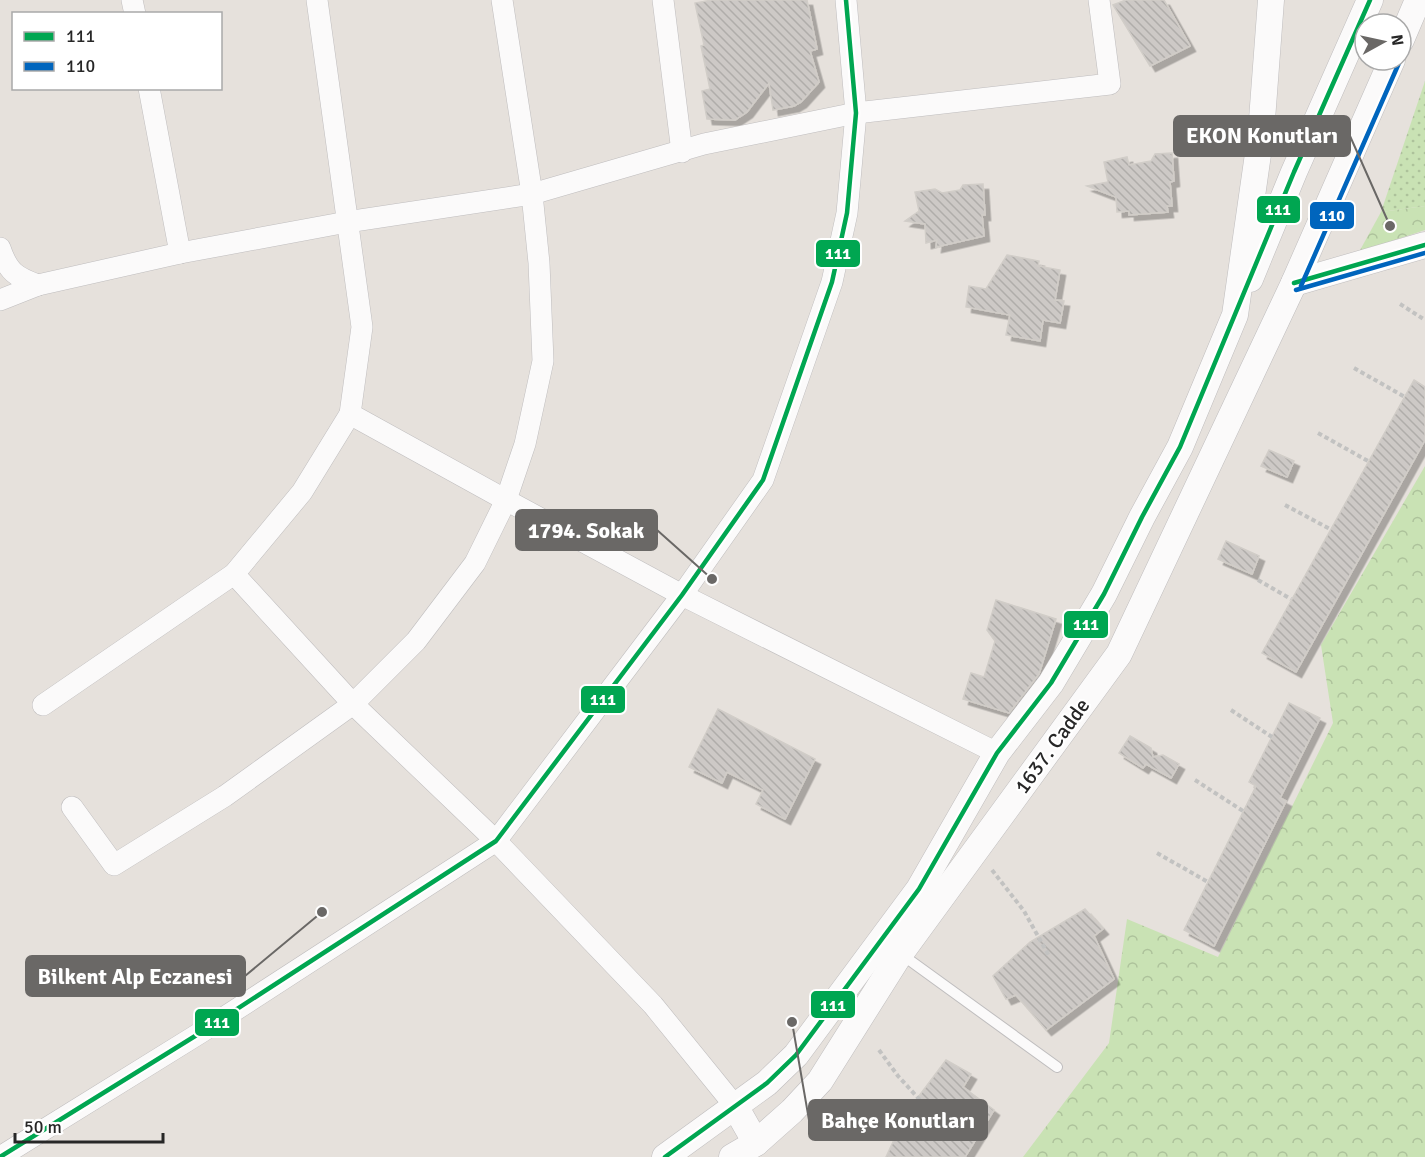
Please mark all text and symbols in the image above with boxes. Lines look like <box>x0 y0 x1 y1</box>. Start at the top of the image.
legend <box>12 12 222 90</box>
north arrow <box>1353 12 1413 72</box>
text: 111 <box>66 25 95 47</box>
text: N <box>1386 33 1408 47</box>
text: 110 <box>66 55 95 77</box>
callout: EKON Konutları <box>1174 116 1350 156</box>
text: EKON Konutları <box>1186 122 1338 149</box>
line badge: 111 <box>1256 195 1301 224</box>
text: 111 <box>1265 200 1291 220</box>
line badge: 110 <box>1309 201 1355 230</box>
text: 110 <box>1319 206 1345 226</box>
line badge: 111 <box>815 239 861 268</box>
text: 111 <box>825 244 851 264</box>
callout: 1794. Sokak <box>516 510 657 550</box>
text: 1794. Sokak <box>528 517 645 544</box>
line badge: 111 <box>1063 610 1109 639</box>
text: 111 <box>1073 615 1099 635</box>
line badge: 111 <box>580 685 626 714</box>
text: 111 <box>590 690 616 710</box>
street label: 1637. Cadde <box>1009 693 1095 799</box>
callout: Bilkent Alp Eczanesi <box>26 956 245 996</box>
text: Bilkent Alp Eczanesi <box>38 963 232 990</box>
line badge: 111 <box>810 990 856 1019</box>
text: 111 <box>820 996 846 1016</box>
line badge: 111 <box>194 1008 240 1037</box>
text: 111 <box>204 1013 230 1033</box>
callout: Bahçe Konutları <box>809 1100 987 1140</box>
scale bar <box>15 1106 164 1144</box>
text: Bahçe Konutları <box>821 1107 975 1134</box>
text: 50 m <box>24 1116 62 1138</box>

